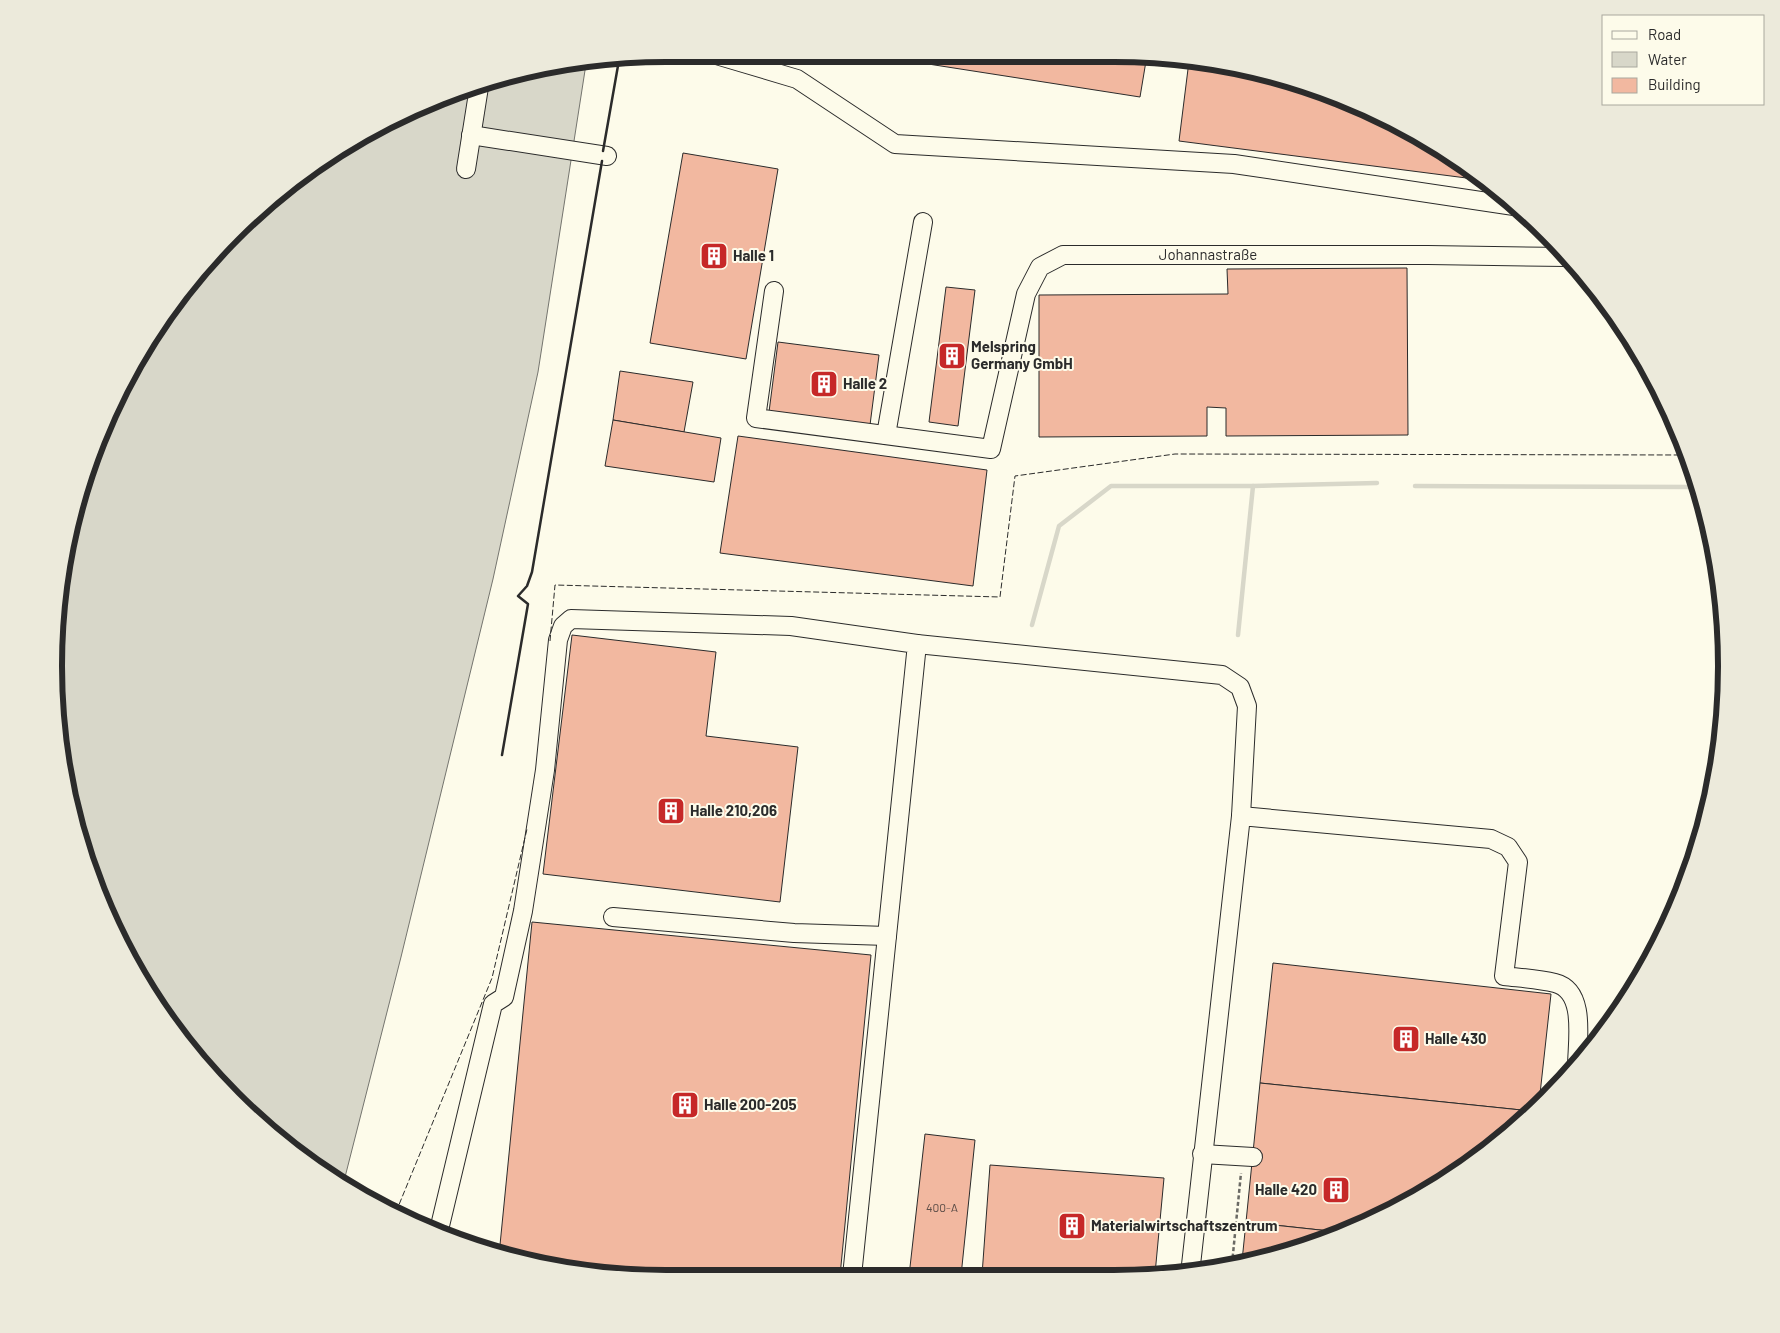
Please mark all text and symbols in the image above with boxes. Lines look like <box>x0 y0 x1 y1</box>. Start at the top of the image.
legend <box>1602 15 1765 105</box>
text: Road <box>1648 25 1681 43</box>
text: Water <box>1648 50 1687 68</box>
text: Building <box>1648 75 1701 93</box>
building icon: Halle 1 <box>699 241 729 271</box>
street label: Johannastraße <box>1159 245 1257 263</box>
place label: Halle 1 <box>733 246 774 264</box>
place label: Melspring Germany GmbH <box>971 337 1073 372</box>
building icon: Melspring Germany GmbH <box>937 341 967 371</box>
building icon: Halle 2 <box>809 369 839 399</box>
place label: Halle 2 <box>843 374 887 392</box>
building icon: Halle 210,206 <box>656 796 686 826</box>
place label: Halle 210,206 <box>690 801 777 819</box>
building icon: Halle 430 <box>1391 1024 1421 1054</box>
place label: Halle 430 <box>1425 1029 1487 1047</box>
building icon: Halle 200-205 <box>670 1090 700 1120</box>
place label: Halle 200-205 <box>704 1095 797 1113</box>
building icon: Halle 420 <box>1321 1175 1351 1205</box>
place label: Halle 420 <box>1255 1180 1317 1198</box>
house number: 400-A <box>926 1200 958 1214</box>
building icon: Materialwirtschaftszentrum <box>1057 1211 1087 1241</box>
place label: Materialwirtschaftszentrum <box>1091 1216 1278 1234</box>

